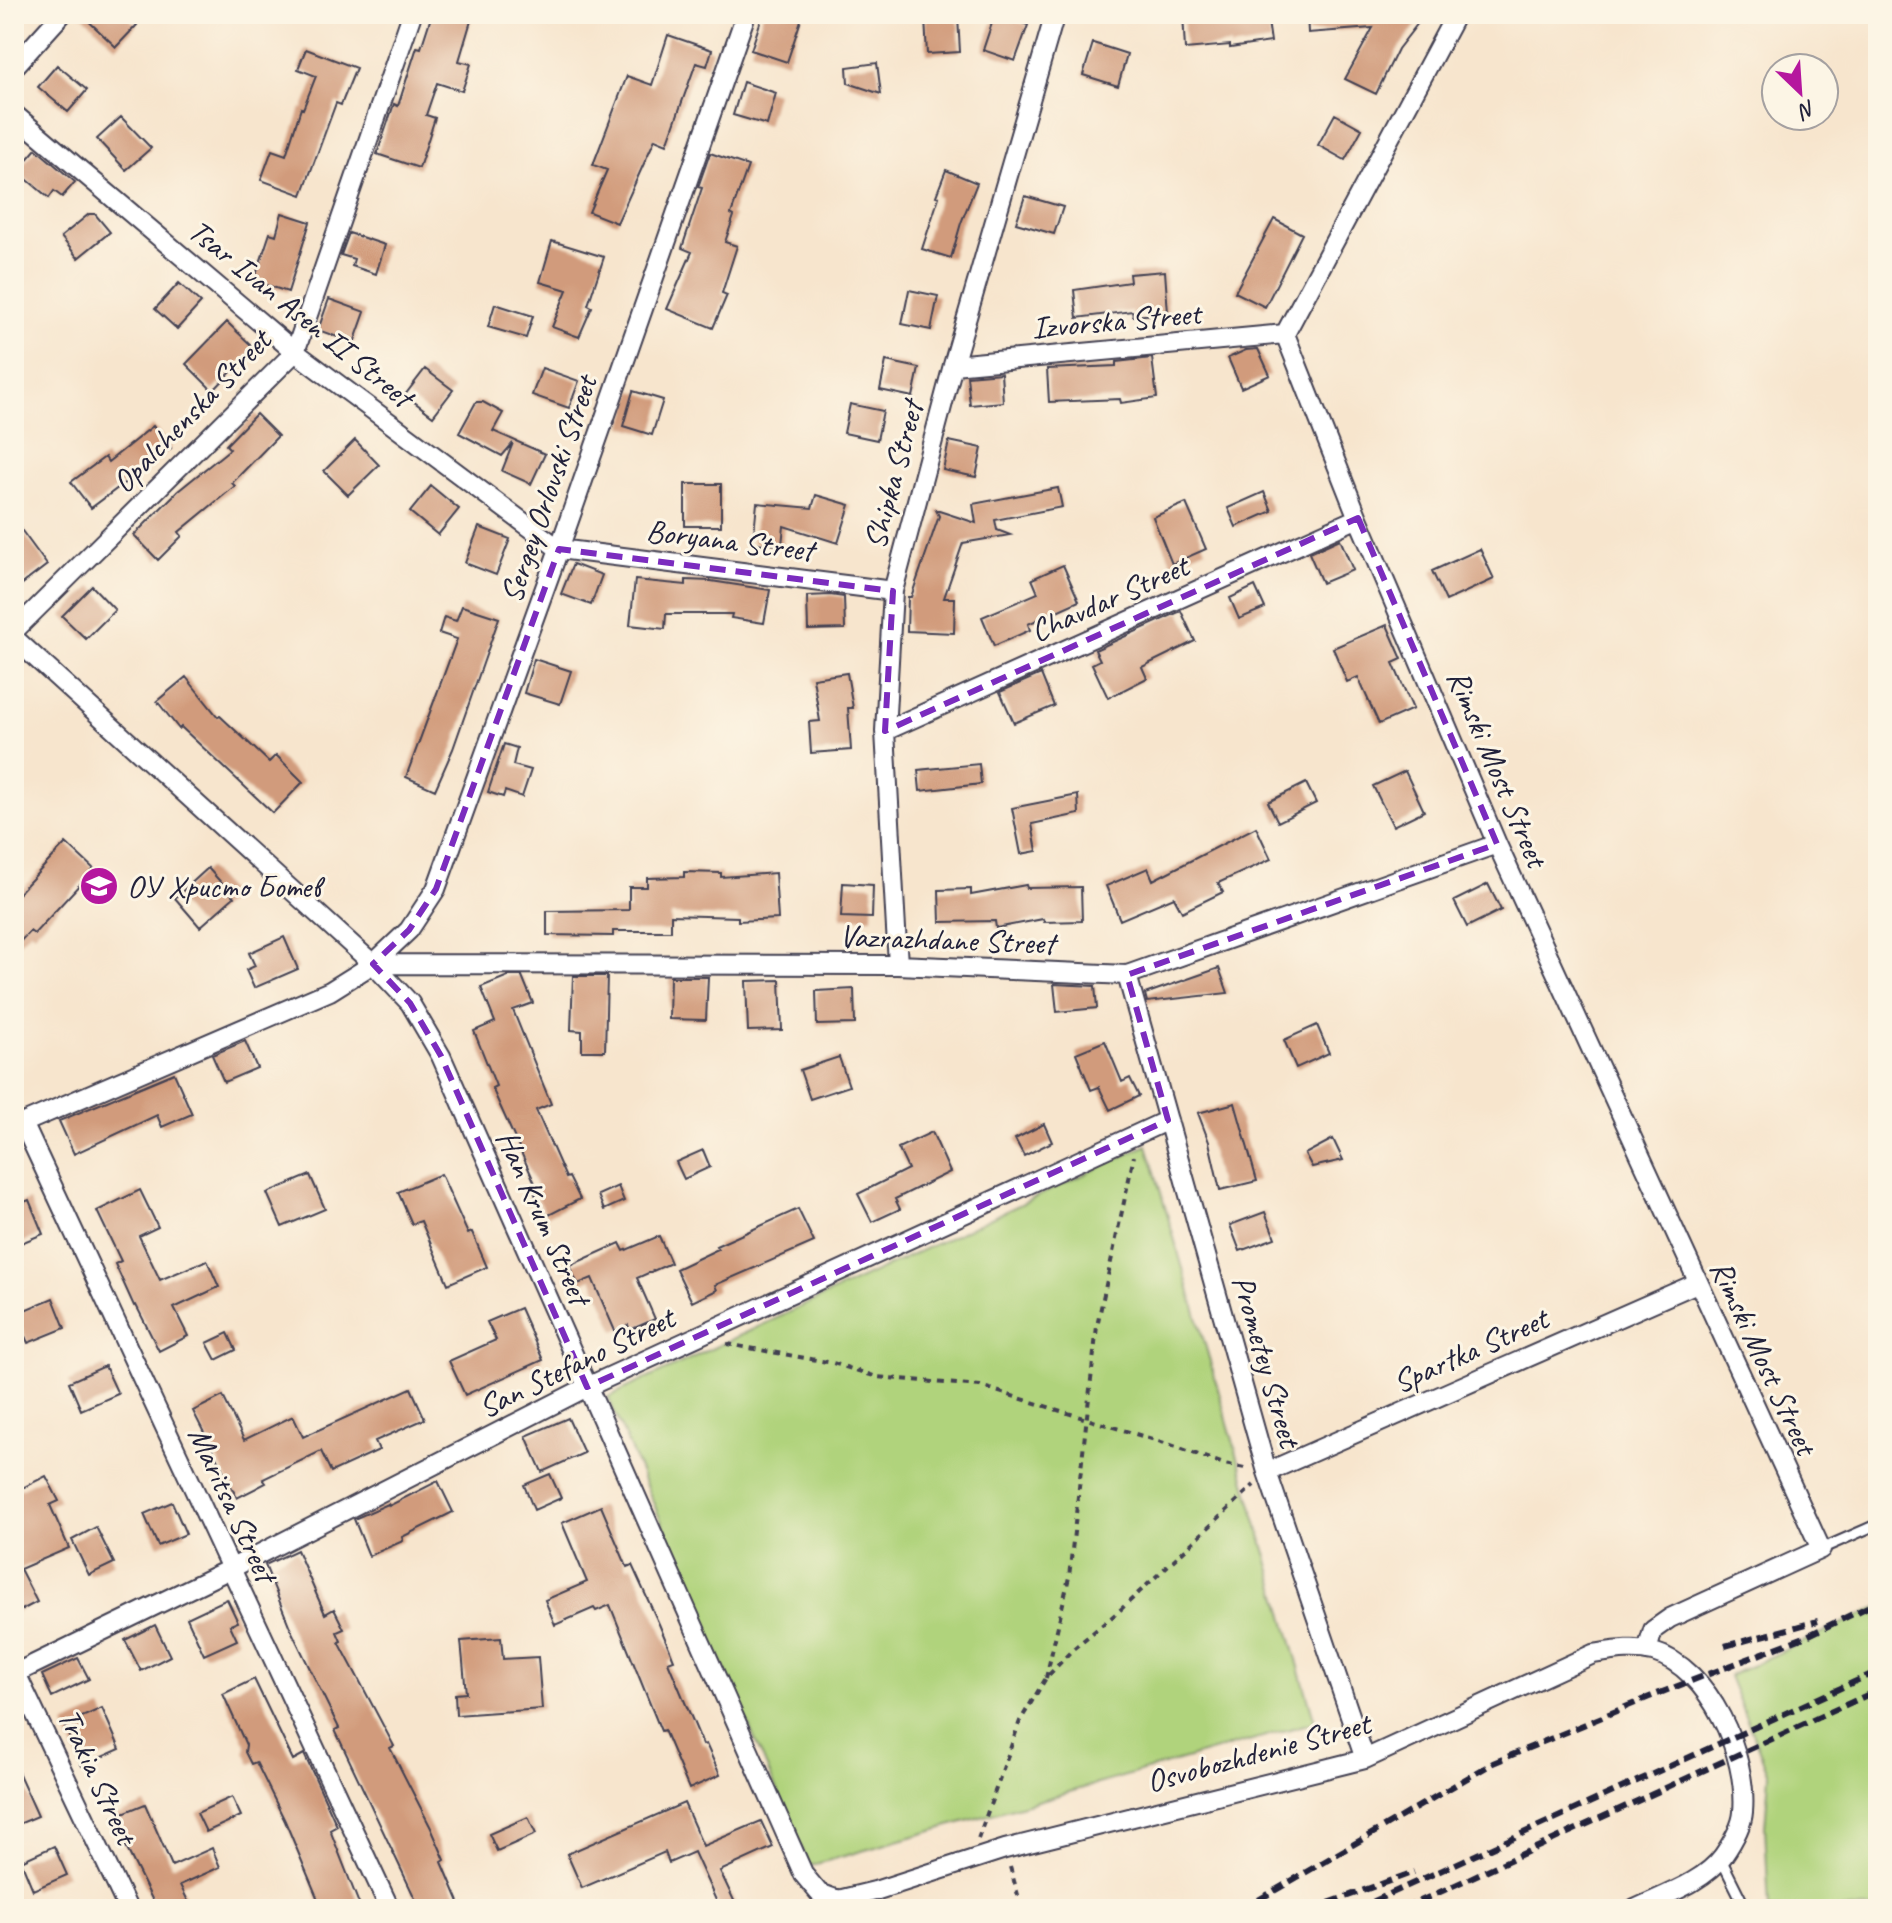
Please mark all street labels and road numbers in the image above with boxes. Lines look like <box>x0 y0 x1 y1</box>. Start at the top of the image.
street label: Tsar Ivan Asen II Street <box>180 210 425 419</box>
street label: Izvorska Street <box>1030 292 1205 348</box>
street label: Opalchenska Street <box>103 318 282 502</box>
street label: Sergey Orlovski Street <box>490 367 608 608</box>
street label: Shipka Street <box>854 393 934 553</box>
street label: Boryana Street <box>644 510 820 572</box>
street label: Chavdar Street <box>1024 544 1198 651</box>
street label: Rimski Most Street <box>1438 664 1559 876</box>
street label: Vazrazhdane Street <box>839 915 1060 964</box>
street label: Han Krum Street <box>487 1124 602 1315</box>
street label: Rimski Most Street <box>1701 1253 1828 1464</box>
street label: Prometey Street <box>1223 1271 1311 1455</box>
street label: San Stefano Street <box>472 1296 684 1428</box>
street label: Spartka Street <box>1386 1297 1557 1403</box>
street label: Maritsa Street <box>179 1420 288 1592</box>
street label: Trakia Street <box>48 1702 148 1854</box>
street label: Osvobozhdenie Street <box>1142 1702 1378 1802</box>

